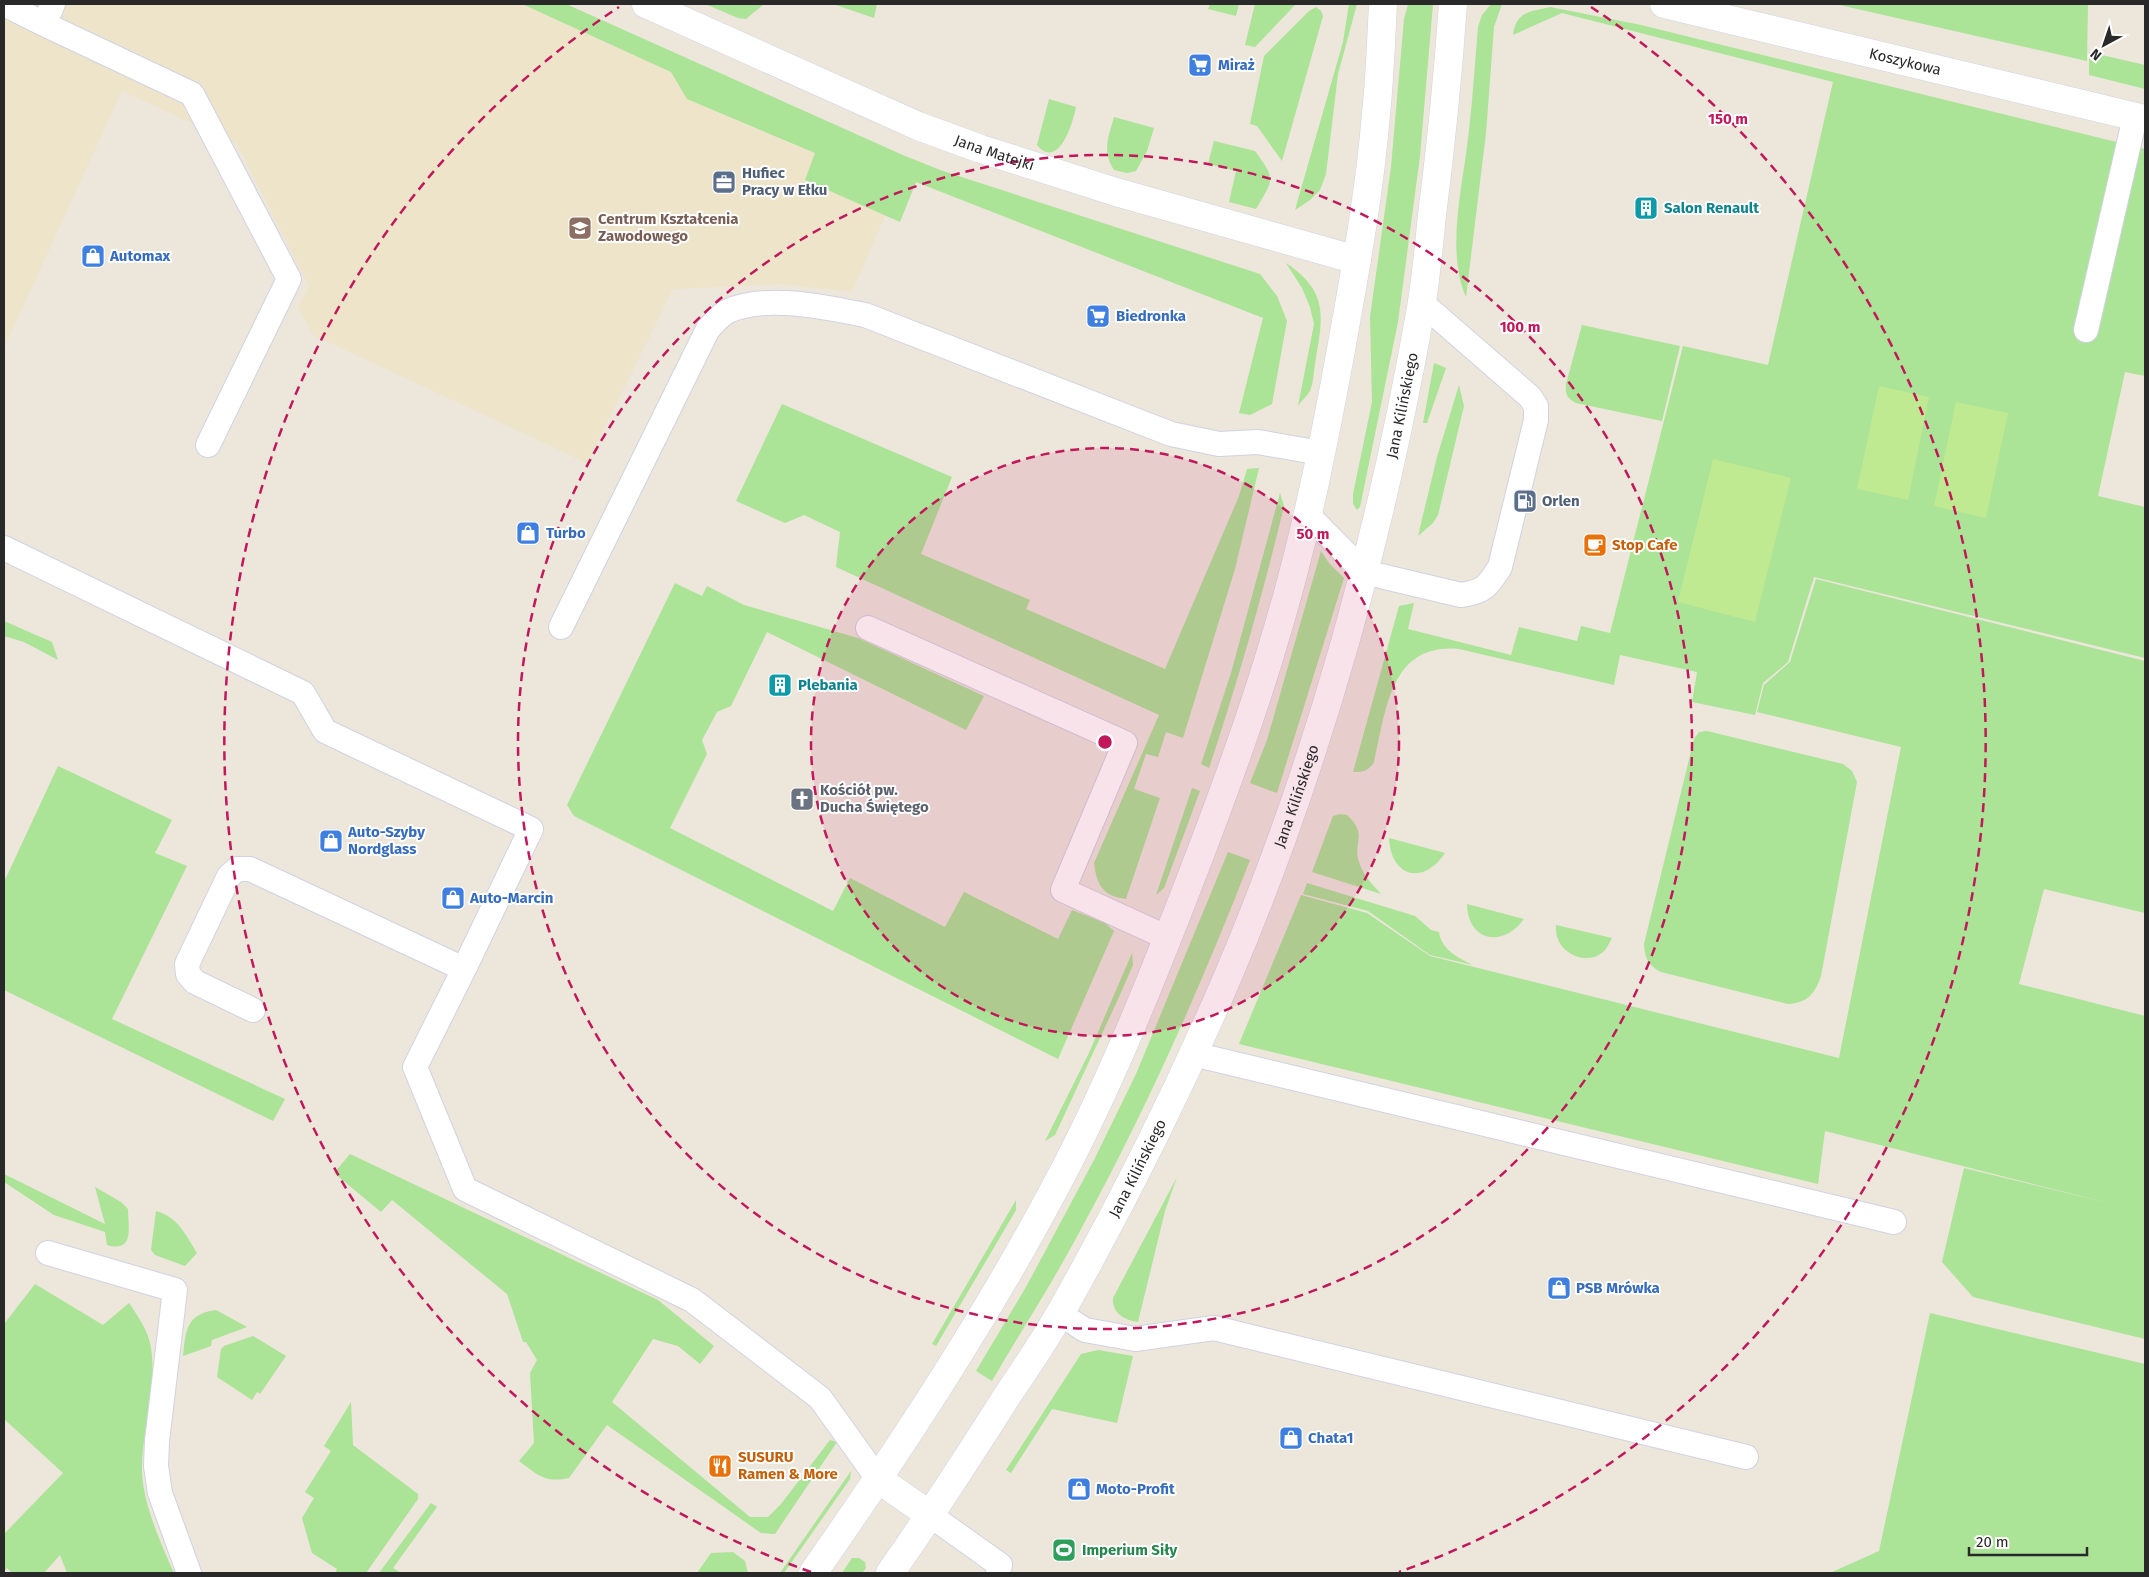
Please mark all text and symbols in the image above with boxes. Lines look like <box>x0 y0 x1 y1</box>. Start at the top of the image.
north arrow <box>2079 20 2129 70</box>
street label: Koszykowa <box>1867 44 1943 79</box>
text: N <box>2087 45 2105 64</box>
supermarket icon: Miraż <box>1187 52 1213 78</box>
place label: Miraż <box>1218 56 1255 74</box>
text: 150 m <box>1708 110 1748 128</box>
street label: Jana Matejki <box>952 131 1036 174</box>
place label: Hufiec Pracy w Ełku <box>742 164 827 199</box>
office icon: Hufiec Pracy w Ełku <box>711 169 737 195</box>
building icon: Salon Renault <box>1633 195 1659 221</box>
place label: Salon Renault <box>1664 199 1759 217</box>
place label: Centrum Kształcenia Zawodowego <box>598 210 739 245</box>
school or university icon: Centrum Kształcenia Zawodowego <box>567 215 593 241</box>
shop icon: Automax <box>80 243 106 269</box>
place label: Automax <box>109 247 171 265</box>
supermarket icon: Biedronka <box>1085 303 1111 329</box>
place label: Biedronka <box>1116 307 1186 325</box>
text: 100 m <box>1500 318 1540 336</box>
street label: Jana Kilińskiego <box>1383 351 1422 460</box>
fuel station icon: Orlen <box>1512 488 1538 514</box>
place label: Orlen <box>1542 492 1580 510</box>
shop icon: Turbo <box>515 520 541 546</box>
place label: Turbo <box>546 524 586 542</box>
text: 50 m <box>1296 525 1330 543</box>
cafe icon: Stop Cafe <box>1582 532 1608 558</box>
place label: Stop Cafe <box>1612 536 1678 554</box>
building icon: Plebania <box>767 672 793 698</box>
place label: Plebania <box>798 676 858 694</box>
centre of rings <box>1096 733 1114 751</box>
street label: Jana Kilińskiego <box>1270 742 1322 850</box>
place label: Kościół pw. Ducha Świętego <box>820 781 929 816</box>
church icon: Kościół pw. Ducha Świętego <box>789 786 815 812</box>
place label: Auto-Szyby Nordglass <box>347 823 425 858</box>
shop icon: Auto-Szyby Nordglass <box>318 828 344 854</box>
shop icon: Auto-Marcin <box>440 885 466 911</box>
place label: Auto-Marcin <box>469 889 553 907</box>
street label: Jana Kilińskiego <box>1105 1116 1170 1220</box>
shop icon: PSB Mrówka <box>1546 1275 1572 1301</box>
place label: PSB Mrówka <box>1576 1279 1660 1297</box>
shop icon: Chata1 <box>1278 1425 1304 1451</box>
place label: Chata1 <box>1308 1429 1353 1447</box>
place label: SUSURU Ramen & More <box>738 1448 838 1483</box>
restaurant icon: SUSURU Ramen & More <box>707 1453 733 1479</box>
shop icon: Moto-Profit <box>1066 1476 1092 1502</box>
place label: Moto-Profit <box>1096 1480 1175 1498</box>
scale bar <box>1969 1524 2086 1556</box>
text: 20 m <box>1976 1533 2009 1551</box>
sports icon: Imperium Siły <box>1051 1537 1077 1563</box>
place label: Imperium Siły <box>1082 1541 1178 1559</box>

